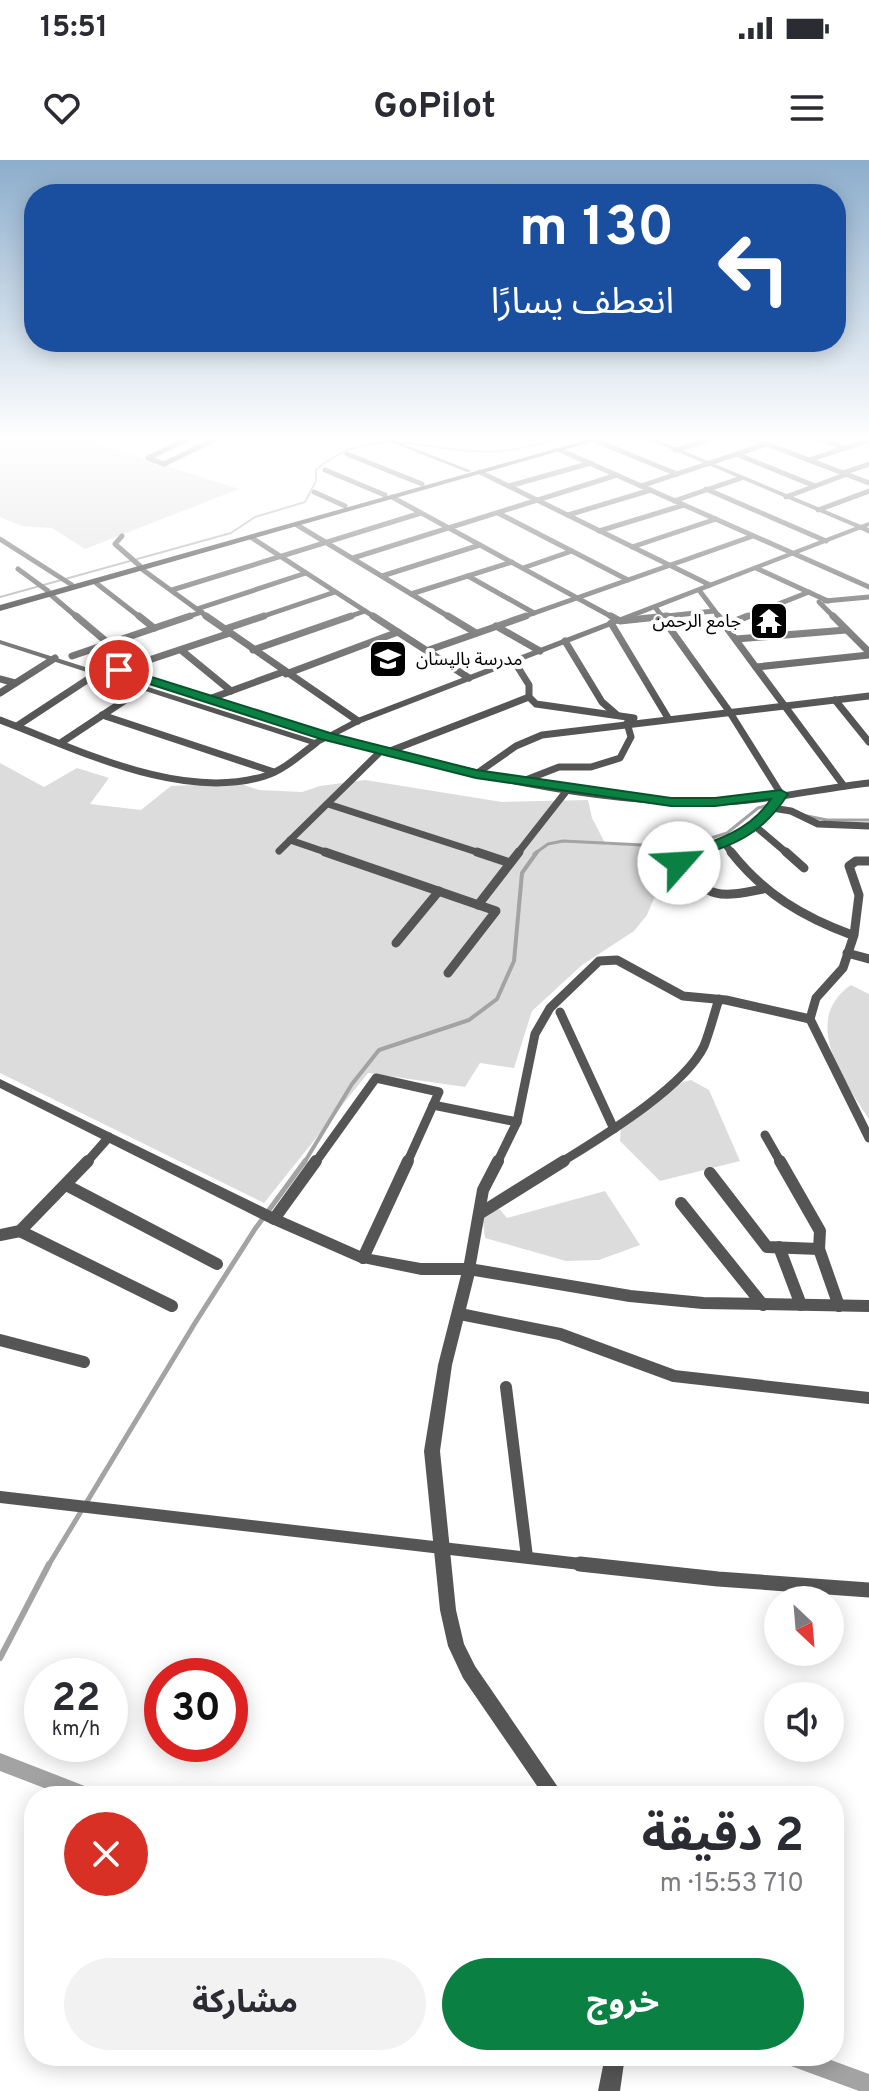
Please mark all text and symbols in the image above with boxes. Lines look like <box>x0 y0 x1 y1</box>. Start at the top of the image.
text: 15:51 <box>40 10 108 47</box>
text: GoPilot <box>373 85 496 131</box>
icon: heart <box>40 86 84 130</box>
icon: menu <box>785 86 829 130</box>
text: 130 m <box>519 195 674 265</box>
icon: left <box>702 216 806 320</box>
text: انعطف يسارًا <box>491 281 674 327</box>
temple icon: جامع الرحمن <box>748 600 790 642</box>
place label: جامع الرحمن <box>652 611 741 635</box>
pin <box>85 636 153 704</box>
school or university icon: مدرسة بالیسان <box>367 638 409 680</box>
icon: arrive <box>97 648 141 692</box>
place label: مدرسة بالیسان <box>416 649 523 672</box>
position arrow <box>637 821 721 905</box>
north arrow <box>764 1586 844 1666</box>
map controls <box>764 1586 844 1762</box>
speed limit sign: 30 <box>144 1658 248 1762</box>
text: 22 <box>52 1675 100 1725</box>
button: sound <box>764 1682 844 1762</box>
text: km/h <box>52 1717 100 1743</box>
text: 2 دقيقة <box>642 1808 804 1868</box>
button: close <box>64 1812 148 1896</box>
text: 710 m · 15:53 <box>660 1868 804 1901</box>
button: مشاركة <box>64 1958 426 2050</box>
button: خروج <box>442 1958 804 2050</box>

